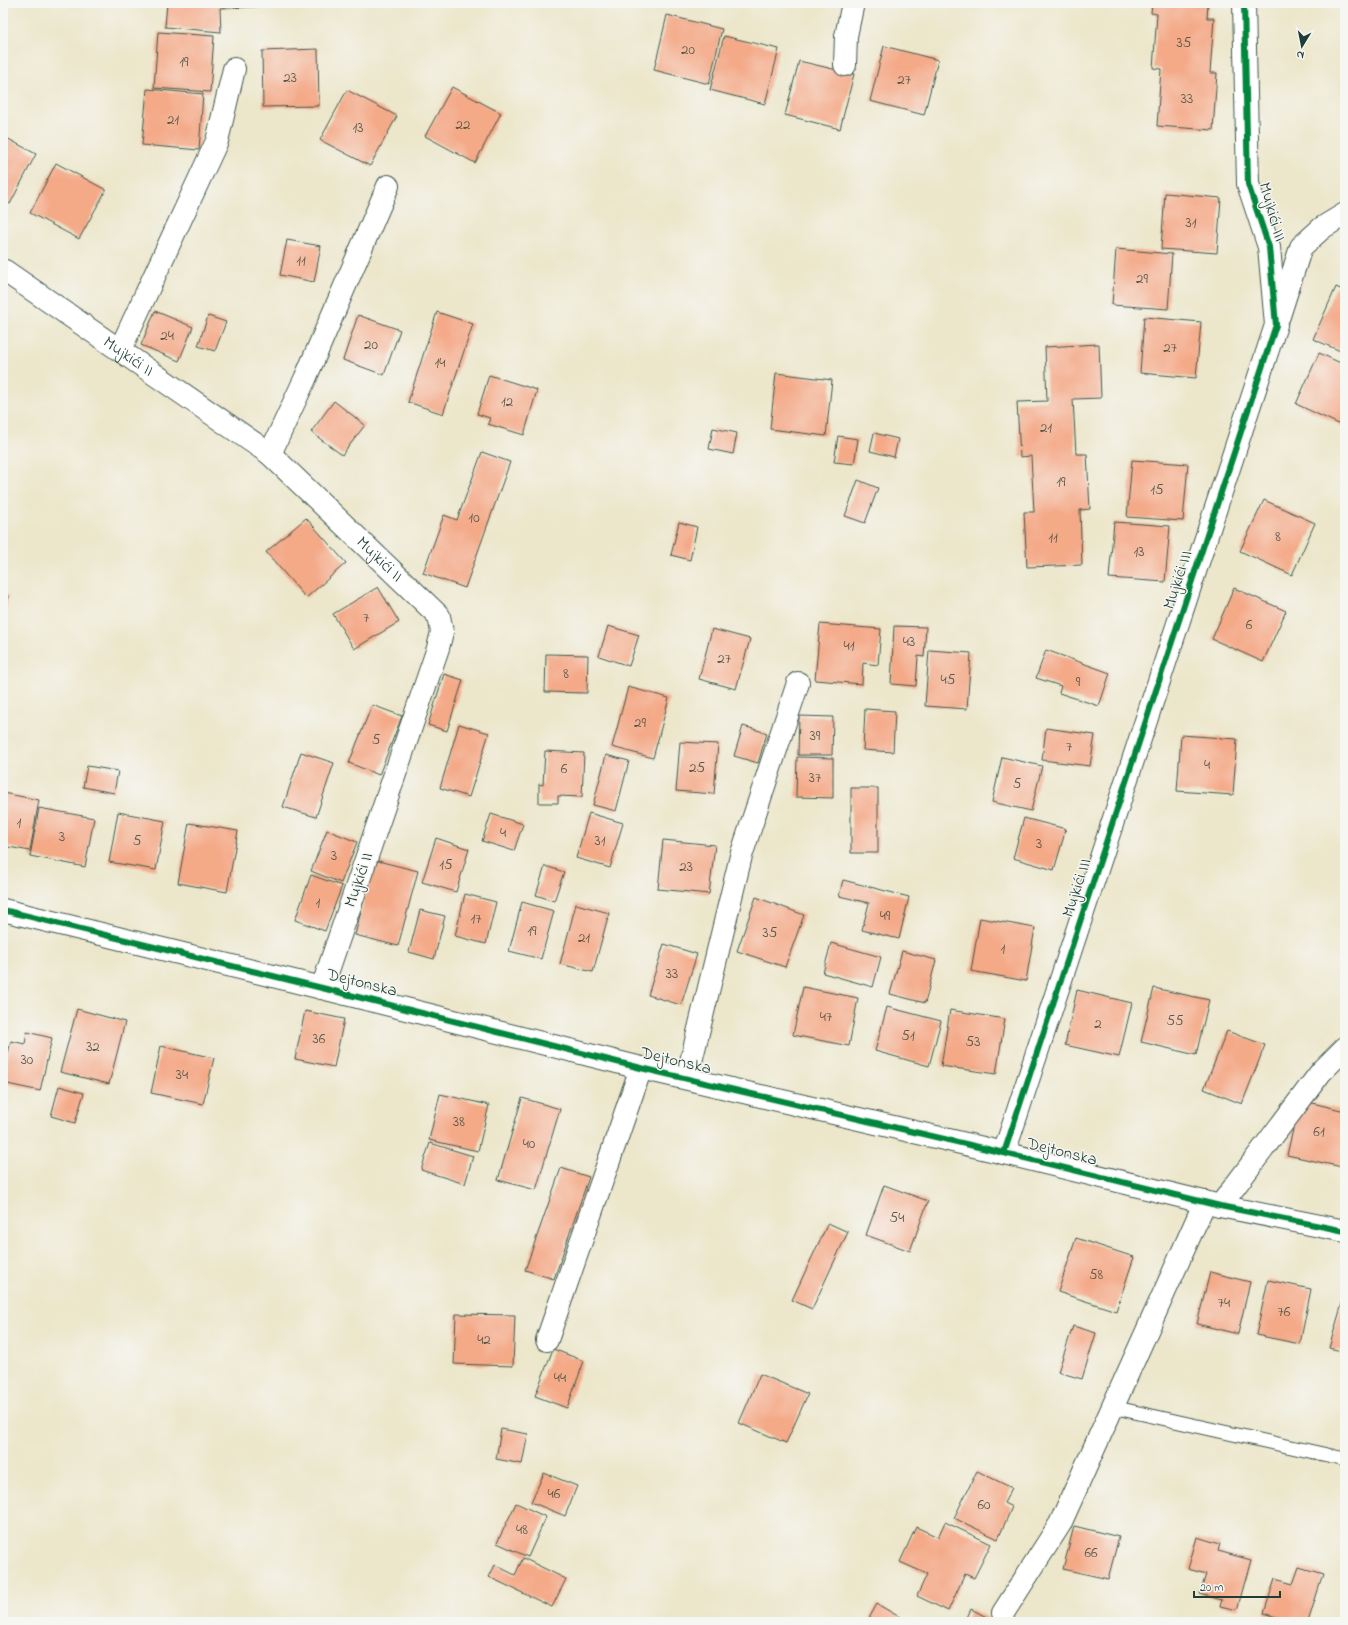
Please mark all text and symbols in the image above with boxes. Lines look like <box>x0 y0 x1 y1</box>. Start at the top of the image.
north arrow <box>1282 26 1322 66</box>
house number: 35 <box>1177 32 1192 54</box>
house number: 20 <box>681 39 695 61</box>
text: N <box>1295 46 1305 63</box>
house number: 19 <box>179 51 189 73</box>
house number: 23 <box>283 67 297 89</box>
house number: 27 <box>897 69 911 91</box>
house number: 33 <box>1181 88 1193 110</box>
house number: 21 <box>167 109 179 131</box>
house number: 22 <box>456 114 471 136</box>
house number: 13 <box>353 117 363 139</box>
street label: Mujkići III <box>1252 179 1292 245</box>
house number: 31 <box>1186 212 1197 234</box>
house number: 11 <box>296 250 306 272</box>
house number: 29 <box>1136 268 1148 290</box>
house number: 24 <box>160 325 174 347</box>
street label: Mujkići II <box>98 330 159 383</box>
house number: 20 <box>364 334 378 356</box>
house number: 27 <box>1163 337 1177 359</box>
house number: 14 <box>435 352 445 374</box>
house number: 12 <box>501 391 514 413</box>
house number: 21 <box>1040 417 1052 439</box>
house number: 19 <box>1056 471 1066 493</box>
house number: 15 <box>1150 479 1164 501</box>
house number: 10 <box>468 507 480 529</box>
house number: 8 <box>1275 526 1281 548</box>
house number: 11 <box>1048 527 1058 549</box>
street label: Mujkići II <box>351 530 409 588</box>
house number: 13 <box>1134 541 1144 563</box>
street label: Mujkići III <box>1157 547 1199 613</box>
house number: 7 <box>363 607 369 629</box>
house number: 6 <box>1246 614 1253 636</box>
house number: 43 <box>903 631 915 653</box>
house number: 41 <box>844 635 855 657</box>
house number: 27 <box>717 648 731 670</box>
house number: 8 <box>563 663 569 685</box>
house number: 45 <box>941 669 956 691</box>
house number: 9 <box>1076 671 1081 693</box>
house number: 29 <box>634 712 646 734</box>
house number: 39 <box>810 725 821 747</box>
house number: 5 <box>372 729 381 751</box>
house number: 7 <box>1066 736 1072 758</box>
house number: 4 <box>1204 754 1210 776</box>
house number: 25 <box>689 757 705 779</box>
house number: 6 <box>561 758 568 780</box>
house number: 37 <box>809 767 821 789</box>
house number: 5 <box>1013 773 1022 795</box>
house number: 1 <box>17 812 22 834</box>
house number: 4 <box>500 822 506 844</box>
house number: 3 <box>59 826 65 848</box>
house number: 5 <box>133 830 142 852</box>
house number: 31 <box>595 830 606 852</box>
house number: 3 <box>1036 833 1042 855</box>
house number: 3 <box>331 845 337 867</box>
street label: Mujkići II <box>338 849 380 911</box>
house number: 15 <box>439 854 453 876</box>
street label: Mujkići III <box>1056 855 1098 921</box>
house number: 23 <box>679 856 693 878</box>
house number: 1 <box>316 892 321 914</box>
house number: 49 <box>880 905 891 927</box>
house number: 17 <box>471 908 481 930</box>
house number: 19 <box>527 920 537 942</box>
house number: 35 <box>763 922 778 944</box>
house number: 21 <box>578 927 590 949</box>
house number: 1 <box>1001 938 1006 960</box>
street label: Dejtonska <box>323 962 400 1004</box>
house number: 33 <box>666 963 678 985</box>
house number: 47 <box>820 1006 832 1028</box>
house number: 55 <box>1166 1010 1184 1032</box>
house number: 2 <box>1094 1013 1102 1035</box>
house number: 51 <box>901 1025 915 1047</box>
house number: 36 <box>313 1028 326 1050</box>
house number: 53 <box>966 1031 980 1053</box>
house number: 32 <box>86 1036 100 1058</box>
street label: Dejtonska <box>637 1041 714 1081</box>
house number: 30 <box>21 1049 34 1071</box>
house number: 34 <box>176 1064 188 1086</box>
house number: 38 <box>453 1111 465 1133</box>
house number: 61 <box>1313 1121 1325 1143</box>
street label: Dejtonska <box>1023 1131 1100 1173</box>
house number: 40 <box>523 1133 536 1155</box>
house number: 54 <box>890 1207 904 1229</box>
house number: 58 <box>1089 1264 1103 1286</box>
house number: 74 <box>1218 1292 1230 1314</box>
house number: 76 <box>1278 1301 1291 1323</box>
house number: 42 <box>477 1329 491 1351</box>
house number: 44 <box>554 1367 566 1389</box>
house number: 46 <box>548 1483 561 1505</box>
house number: 60 <box>977 1494 991 1516</box>
house number: 48 <box>516 1519 528 1541</box>
house number: 66 <box>1084 1542 1098 1564</box>
scale bar <box>1194 1573 1280 1599</box>
text: 20 m <box>1200 1579 1223 1597</box>

